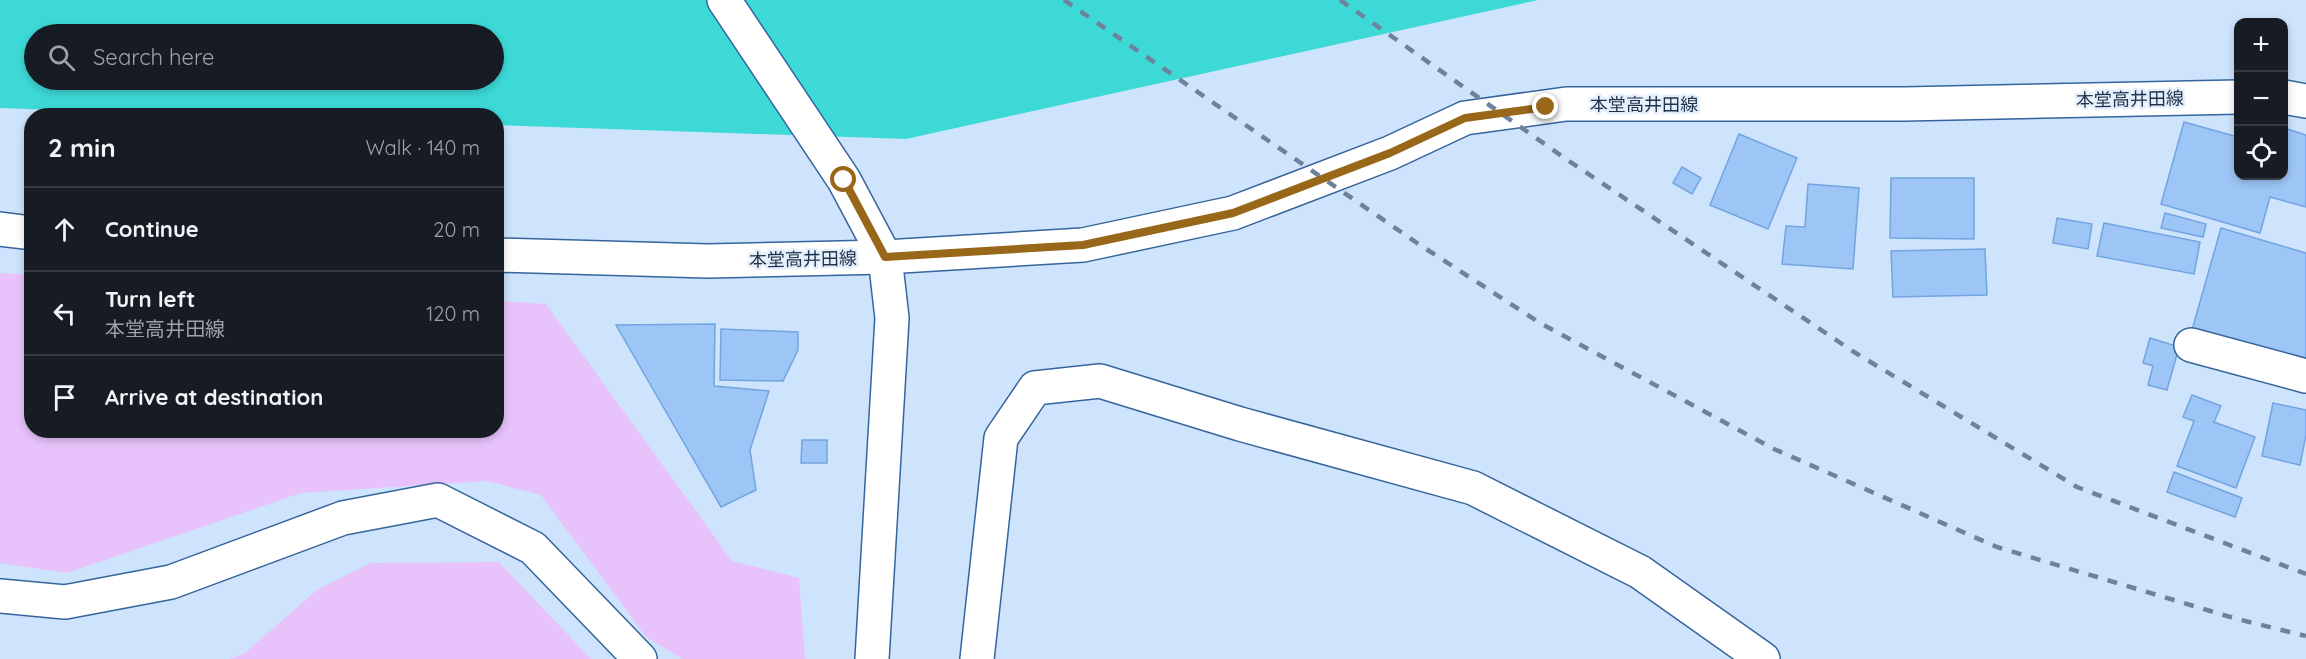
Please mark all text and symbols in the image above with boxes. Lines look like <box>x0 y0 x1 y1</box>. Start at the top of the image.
map controls <box>2234 18 2288 180</box>
button: + <box>2234 18 2288 72</box>
search box <box>24 24 504 90</box>
icon: search <box>45 41 78 74</box>
text: Search here <box>93 43 214 71</box>
button: − <box>2234 72 2288 126</box>
street label: 本堂高井田線 <box>2076 87 2184 111</box>
route end <box>1532 93 1558 119</box>
street label: 本堂高井田線 <box>1590 93 1698 116</box>
button: locate <box>2234 126 2288 180</box>
text: 2 min <box>48 131 116 164</box>
text: Walk · 140 m <box>365 135 480 160</box>
route start <box>830 166 856 192</box>
icon: ahead <box>48 213 81 246</box>
text: Continue <box>105 215 199 243</box>
text: 20 m <box>433 217 480 242</box>
street label: 本堂高井田線 <box>749 247 857 271</box>
text: Turn left <box>105 285 195 313</box>
icon: left <box>48 297 81 330</box>
text: 120 m <box>426 301 480 326</box>
text: 本堂高井田線 <box>105 316 225 341</box>
icon: arrive <box>48 381 81 414</box>
text: Arrive at destination <box>105 383 323 411</box>

